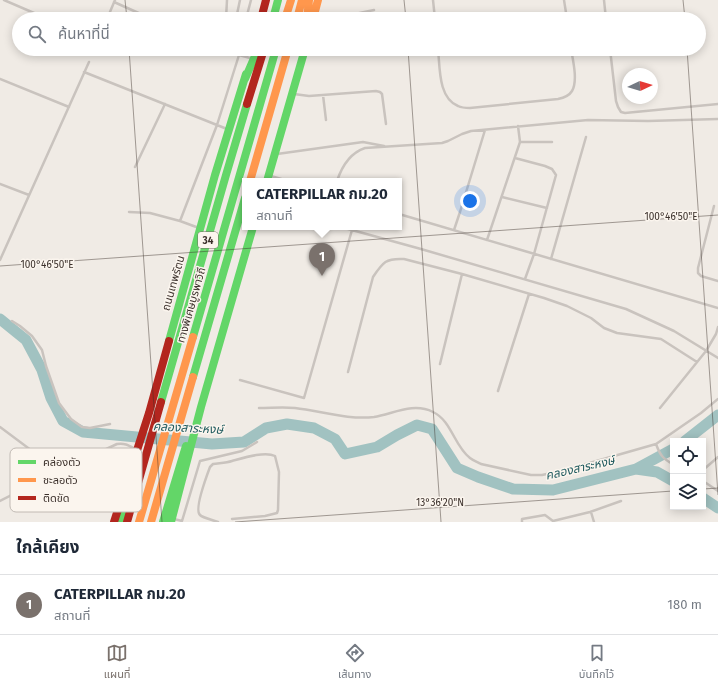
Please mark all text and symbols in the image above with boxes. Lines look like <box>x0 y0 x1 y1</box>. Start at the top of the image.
search box <box>12 12 706 56</box>
icon: search <box>26 23 48 45</box>
text: ค้นหาที่นี่ <box>58 25 110 43</box>
north arrow <box>622 68 658 104</box>
popup <box>242 178 402 230</box>
text: CATERPILLAR กม.20 <box>256 185 388 203</box>
your location <box>460 191 480 211</box>
text: สถานที่ <box>256 208 293 223</box>
text: 100°46'50"E <box>644 211 698 223</box>
road number: 34 <box>198 232 218 248</box>
pin: 1 <box>309 243 335 276</box>
street label: ถนนเทพรัตน <box>159 254 188 312</box>
text: 100°46'50"E <box>20 259 74 271</box>
street label: ทางพิเศษบูรพาวิถี <box>174 266 208 344</box>
water label: คลองสาระหงษ์ <box>152 419 225 437</box>
map controls <box>670 438 706 510</box>
button: locate <box>670 438 706 474</box>
legend <box>10 448 142 512</box>
water label: คลองสาระหงษ์ <box>544 453 618 483</box>
text: คล่องตัว <box>43 456 81 469</box>
text: ชะลอตัว <box>43 474 78 487</box>
button: layers <box>670 474 706 510</box>
text: ติดขัด <box>43 492 70 505</box>
text: 13°36'20"N <box>416 497 464 509</box>
text: ใกล้เคียง <box>16 537 79 558</box>
text: CATERPILLAR กม.20 <box>54 585 186 603</box>
text: 1 <box>26 597 32 612</box>
text: 180 m <box>667 597 702 612</box>
text: สถานที่ <box>54 608 90 623</box>
tab: แผนที่ <box>104 642 131 683</box>
tab: เส้นทาง <box>338 642 371 683</box>
tab: บันทึกไว้ <box>579 642 614 683</box>

